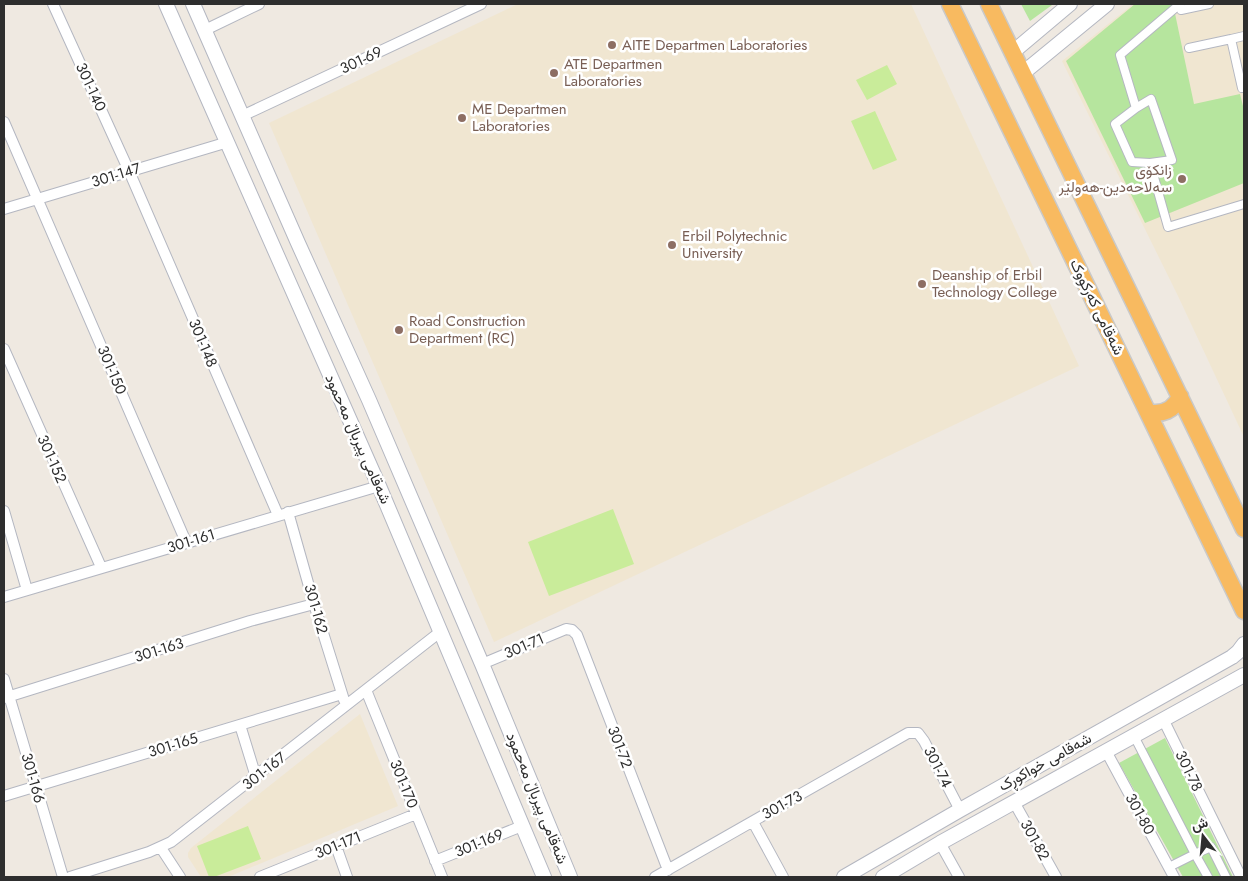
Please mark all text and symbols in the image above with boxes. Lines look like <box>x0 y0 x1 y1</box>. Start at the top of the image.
place label: AITE Departmen Laboratories <box>622 34 807 56</box>
marker: AITE Departmen Laboratories <box>606 39 618 51</box>
street label: 301-69 <box>336 41 386 79</box>
place label: ATE Departmen Laboratories <box>564 53 662 92</box>
street label: 301-140 <box>70 59 112 115</box>
marker: ATE Departmen Laboratories <box>548 67 560 79</box>
place label: ME Departmen Laboratories <box>472 98 567 137</box>
marker: ME Departmen Laboratories <box>456 112 468 124</box>
street label: 301-147 <box>89 157 143 193</box>
place label: زانکۆی سەلاحەدین-هەولێر <box>1058 159 1172 198</box>
marker: زانکۆی سەلاحەدین-هەولێر <box>1176 173 1188 185</box>
place label: Erbil Polytechnic University <box>682 225 787 264</box>
marker: Erbil Polytechnic University <box>666 239 678 251</box>
street label: شەقامی کەرکووک <box>1064 255 1130 359</box>
place label: Deanship of Erbil Technology College <box>932 264 1057 303</box>
marker: Deanship of Erbil Technology College <box>916 278 928 290</box>
place label: Road Construction Department (RC) <box>409 310 526 349</box>
street label: 301-148 <box>183 315 223 371</box>
marker: Road Construction Department (RC) <box>393 324 405 336</box>
street label: 301-150 <box>92 342 132 398</box>
street label: شەقامی پیرباڵ مەحمود <box>319 370 397 508</box>
street label: 301-152 <box>32 431 72 487</box>
street label: 301-161 <box>164 523 218 559</box>
street label: 301-162 <box>298 581 334 637</box>
street label: 301-71 <box>501 628 547 664</box>
street label: 301-163 <box>132 632 186 668</box>
street label: 301-72 <box>602 723 638 771</box>
street label: 301-165 <box>145 727 201 763</box>
street label: شەقامی خواکوڕک <box>994 727 1096 798</box>
street label: شەقامی پیرباڵ مەحمود <box>501 729 574 867</box>
street label: 301-74 <box>918 743 958 792</box>
street label: 301-167 <box>237 747 291 795</box>
street label: 301-78 <box>1170 747 1208 795</box>
street label: 301-166 <box>15 750 51 806</box>
street label: 301-170 <box>384 756 424 812</box>
street label: 301-73 <box>758 785 806 825</box>
street label: 301-80 <box>1120 789 1160 839</box>
north arrow <box>1178 811 1228 861</box>
text: ش <box>1189 812 1210 835</box>
street label: 301-82 <box>1015 816 1055 864</box>
street label: 301-169 <box>451 823 507 863</box>
street label: 301-171 <box>311 826 365 864</box>

